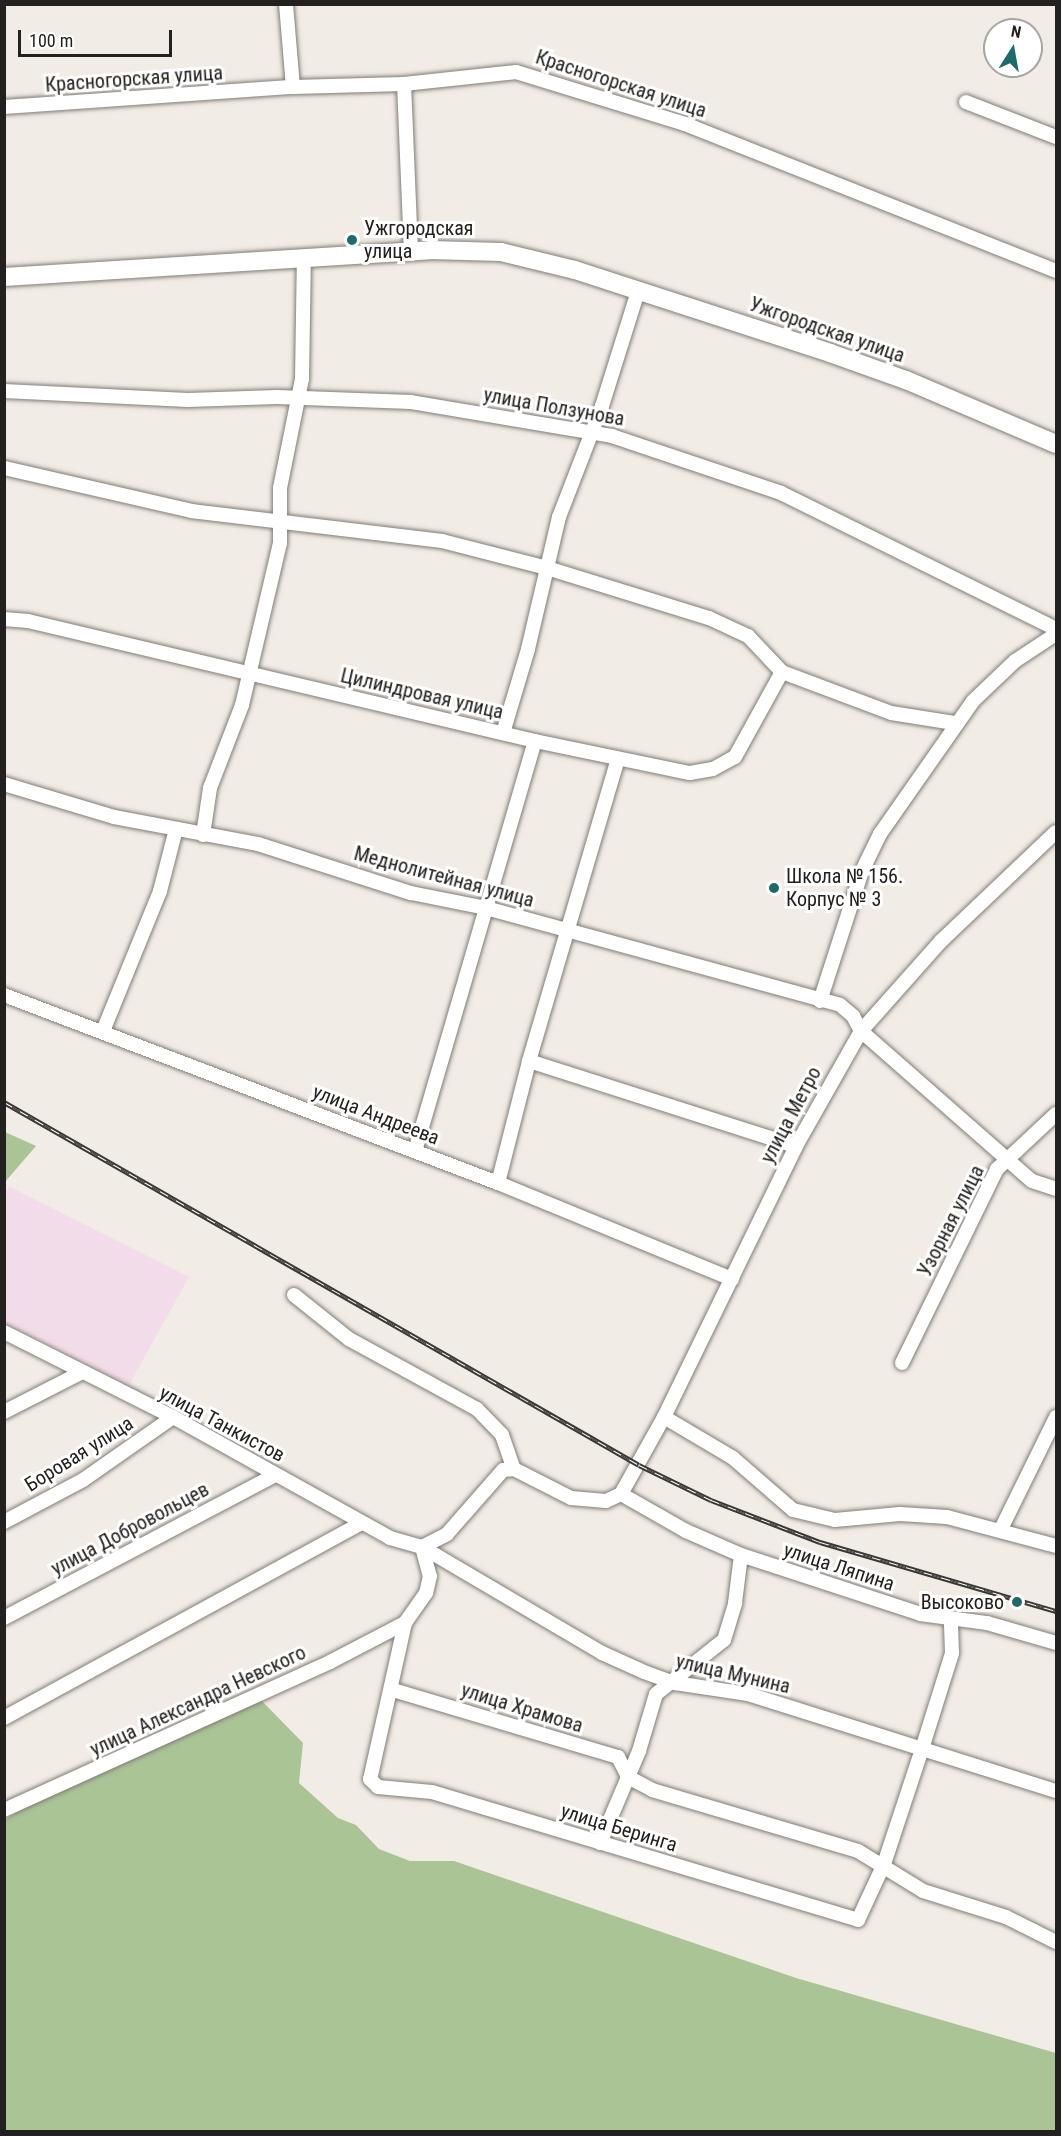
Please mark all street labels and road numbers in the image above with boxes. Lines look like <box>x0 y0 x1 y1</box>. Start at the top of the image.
street label: Красногорская улица <box>533 45 709 123</box>
street label: Красногорская улица <box>44 61 224 97</box>
street label: Ужгородская улица <box>746 292 908 368</box>
street label: улица Ползунова <box>482 383 626 431</box>
street label: Цилиндровая улица <box>338 664 506 724</box>
street label: Меднолитейная улица <box>351 841 537 913</box>
street label: улица Метро <box>756 1063 826 1167</box>
street label: улица Андреева <box>309 1080 443 1150</box>
street label: Узорная улица <box>913 1161 989 1281</box>
street label: улица Танкистов <box>155 1381 289 1467</box>
street label: Боровая улица <box>20 1411 138 1497</box>
street label: улица Добровольцев <box>47 1477 213 1581</box>
street label: улица Ляпина <box>781 1538 897 1596</box>
street label: улица Александра Невского <box>86 1640 310 1762</box>
street label: улица Мунина <box>674 1649 792 1699</box>
street label: улица Храмова <box>458 1678 586 1738</box>
street label: улица Беринга <box>558 1799 680 1857</box>

